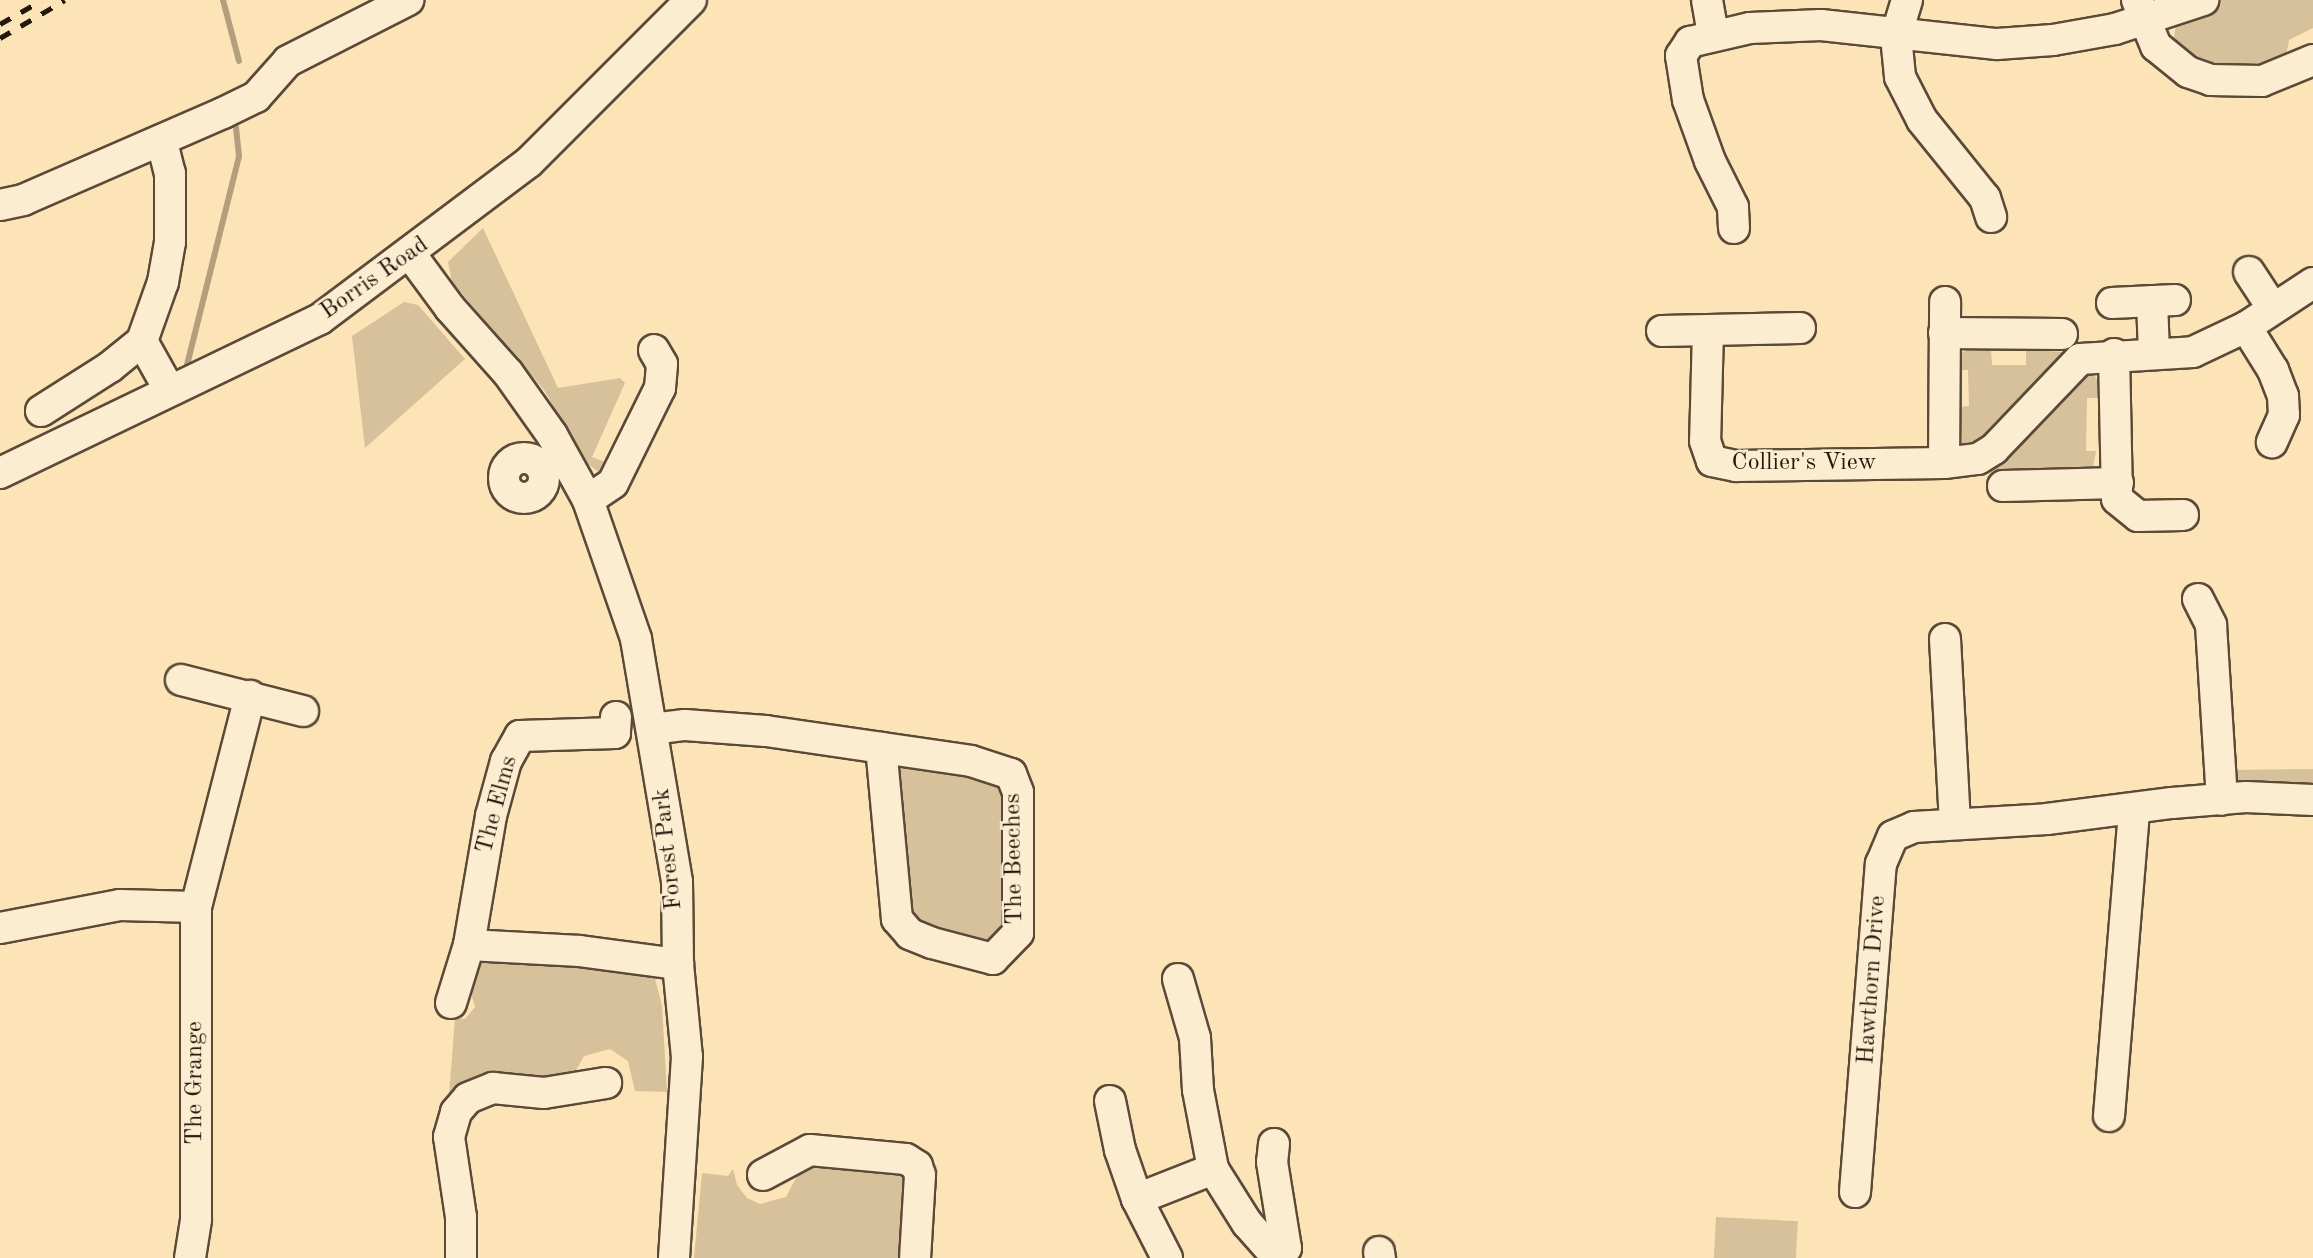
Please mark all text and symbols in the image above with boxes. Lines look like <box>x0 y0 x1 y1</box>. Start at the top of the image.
street label: Borris Road <box>315 231 435 327</box>
street label: Collier's View <box>1732 450 1876 478</box>
street label: The Elms <box>471 753 525 857</box>
street label: Forest Park <box>648 787 690 911</box>
street label: The Beeches <box>999 793 1031 925</box>
street label: Hawthorn Drive <box>1853 895 1893 1065</box>
street label: The Grange <box>182 1021 210 1145</box>

